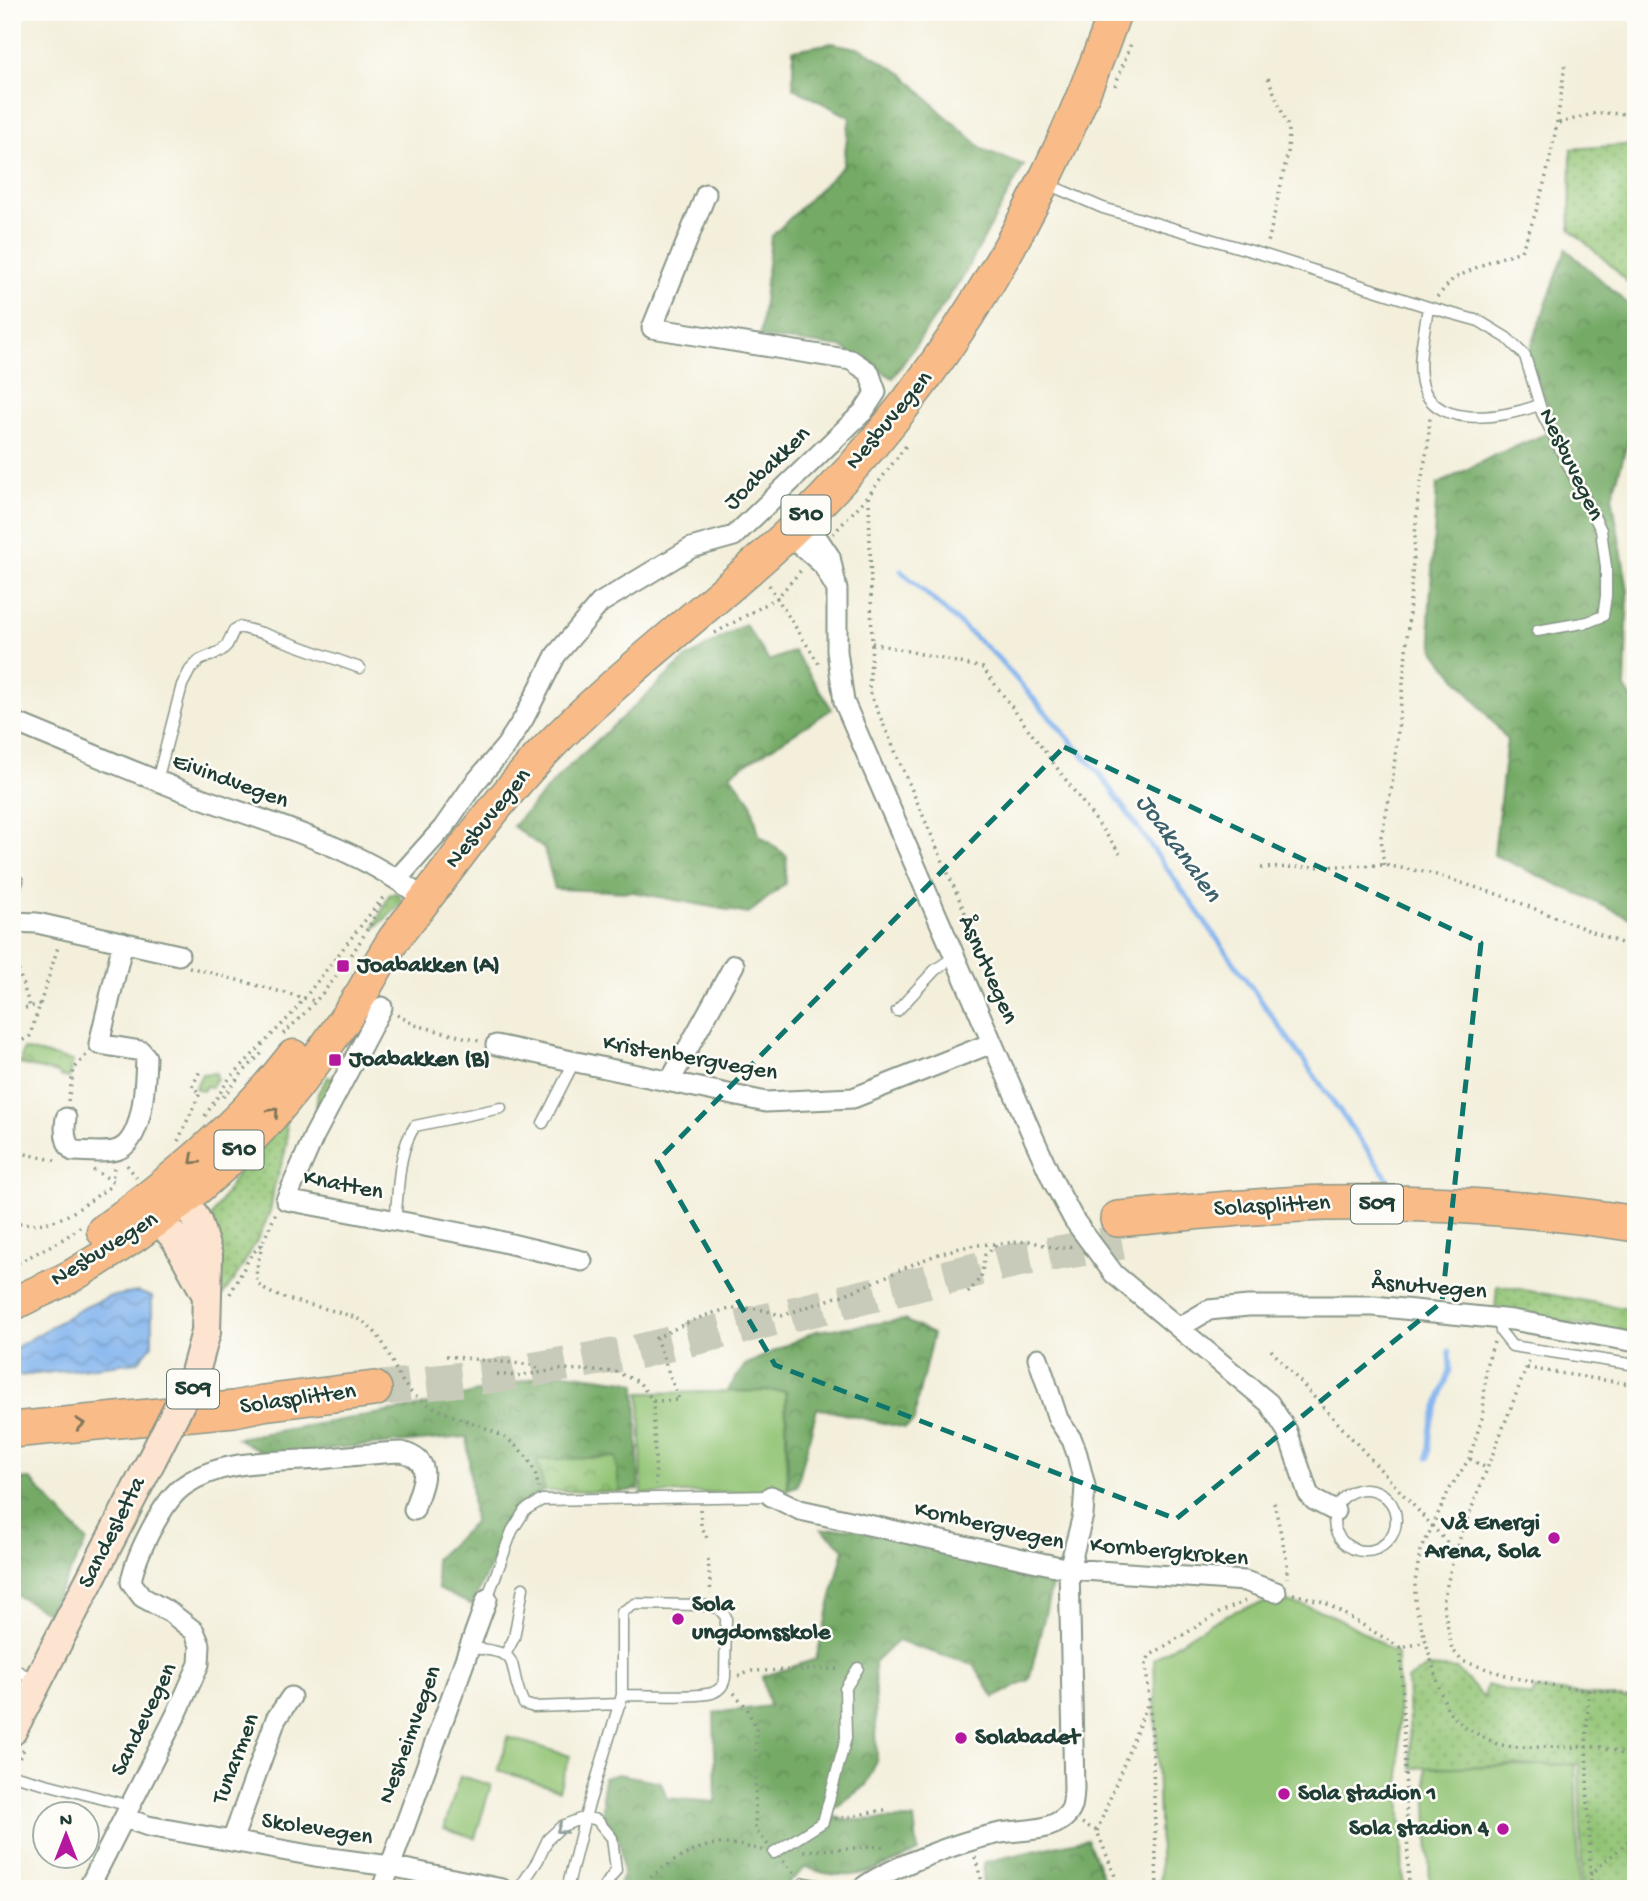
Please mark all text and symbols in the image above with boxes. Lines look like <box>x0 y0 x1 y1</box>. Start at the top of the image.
street label: Nesbuvegen <box>840 365 940 477</box>
street label: Nesbuvegen <box>1530 404 1610 526</box>
street label: Joabakken <box>718 420 818 518</box>
road number: 510 <box>782 495 830 534</box>
street label: Eivindvegen <box>168 748 293 817</box>
street label: Nesbuvegen <box>440 762 539 875</box>
water label: Joakanalen <box>1127 789 1227 910</box>
street label: Åsnutvegen <box>950 911 1024 1029</box>
place label: Joabakken (A) <box>356 952 500 981</box>
marker: Joabakken (A) <box>335 958 351 974</box>
street label: Kristenbergvegen <box>600 1029 780 1089</box>
place label: Joabakken (B) <box>348 1046 490 1075</box>
marker: Joabakken (B) <box>327 1052 343 1068</box>
one-way arrow <box>266 1107 278 1120</box>
road number: 510 <box>215 1130 264 1170</box>
one-way arrow <box>190 1152 203 1164</box>
street label: Knatten <box>300 1164 386 1208</box>
road number: 509 <box>1351 1184 1403 1224</box>
street label: Solasplitten <box>1213 1189 1332 1225</box>
street label: Nesbuvegen <box>46 1205 165 1294</box>
street label: Åsnutvegen <box>1370 1269 1489 1308</box>
road number: 509 <box>167 1370 219 1408</box>
street label: Solasplitten <box>238 1377 358 1422</box>
one-way arrow <box>75 1417 86 1432</box>
street label: Sandesletta <box>72 1472 154 1594</box>
street label: Kornbergvegen <box>911 1496 1067 1558</box>
place label: Vå Energi Arena, Sola <box>1424 1510 1542 1567</box>
marker: Vå Energi Arena, Sola <box>1546 1530 1562 1546</box>
street label: Kornbergkroken <box>1089 1532 1250 1574</box>
place label: Sola ungdomsskole <box>692 1591 832 1648</box>
marker: Sola ungdomsskole <box>670 1611 686 1627</box>
street label: Sandevegen <box>105 1658 185 1782</box>
street label: Nesheimvegen <box>373 1661 450 1808</box>
street label: Tunarmen <box>206 1709 268 1810</box>
place label: Solabadet <box>975 1724 1082 1753</box>
marker: Solabadet <box>953 1730 969 1746</box>
place label: Sola stadion 1 <box>1298 1780 1436 1809</box>
marker: Sola stadion 1 <box>1276 1786 1292 1802</box>
north arrow <box>32 1800 102 1870</box>
street label: Skolevegen <box>259 1807 375 1853</box>
text: N <box>60 1810 72 1833</box>
place label: Sola stadion 4 <box>1349 1815 1490 1844</box>
one-way arrow <box>556 1821 569 1833</box>
marker: Sola stadion 4 <box>1495 1821 1511 1837</box>

